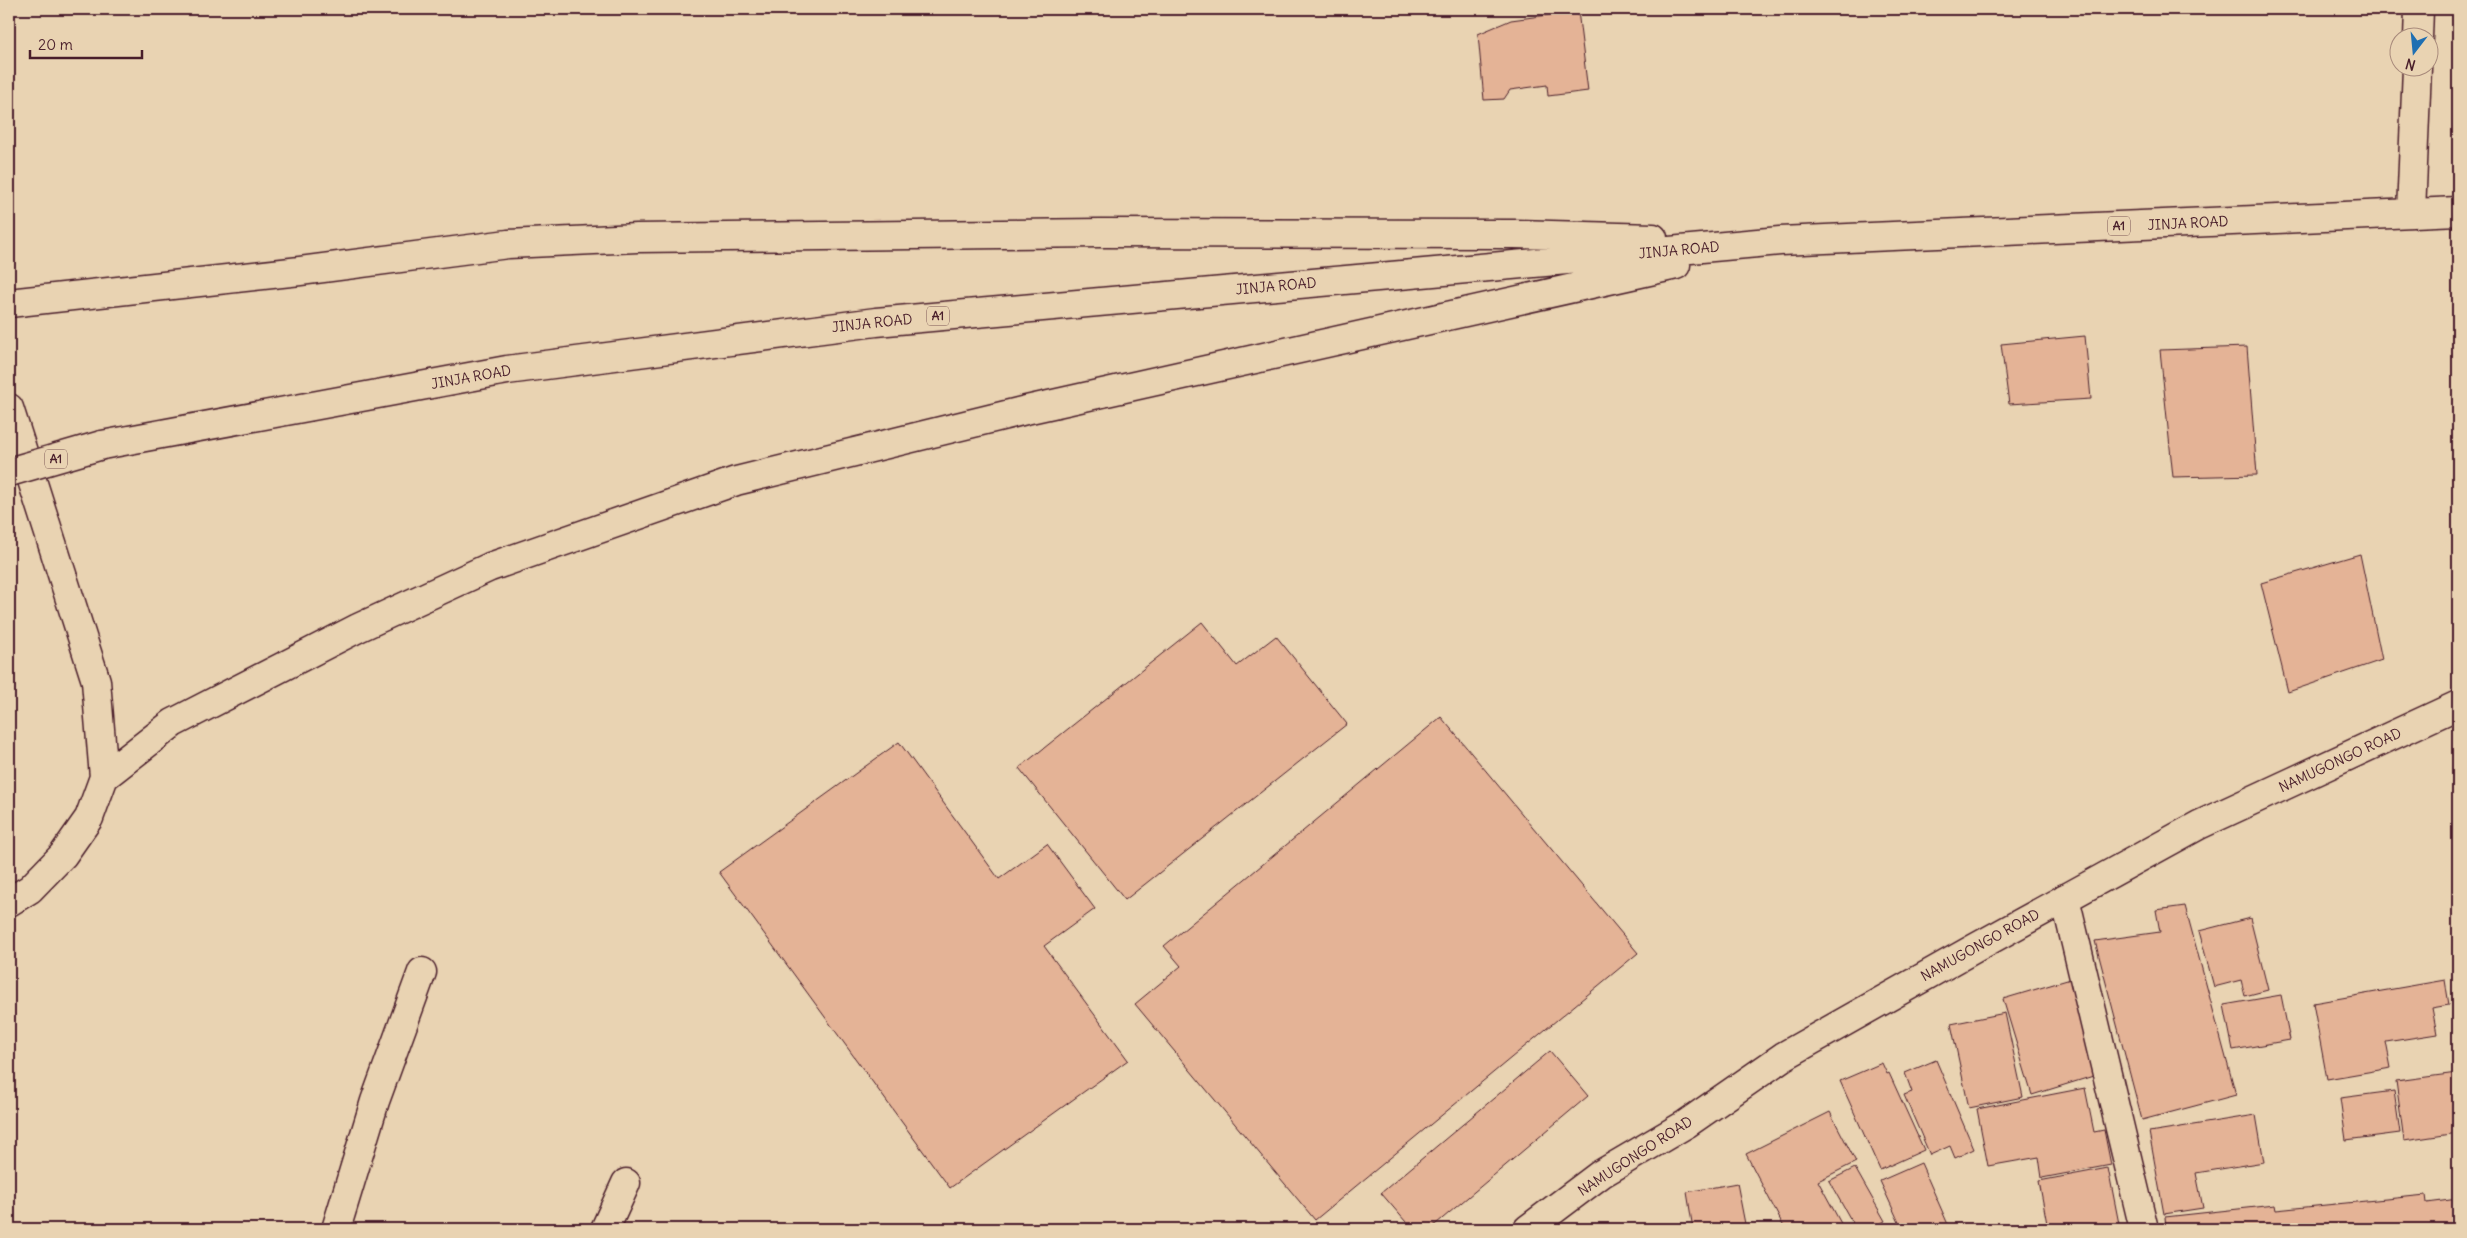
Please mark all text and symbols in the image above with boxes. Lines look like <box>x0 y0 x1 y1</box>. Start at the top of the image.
scale bar <box>30 28 142 60</box>
north arrow <box>2390 28 2440 78</box>
text: 20 m <box>38 35 73 54</box>
text: N <box>2403 55 2418 74</box>
street label: JINJA ROAD <box>2147 212 2229 234</box>
road number: A1 <box>2108 217 2130 236</box>
street label: JINJA ROAD <box>1638 237 1720 263</box>
street label: JINJA ROAD <box>1235 273 1317 299</box>
road number: A1 <box>927 306 949 326</box>
street label: JINJA ROAD <box>831 310 913 336</box>
street label: JINJA ROAD <box>429 361 513 393</box>
road number: A1 <box>45 449 67 468</box>
street label: NAMUGONGO ROAD <box>2276 724 2404 796</box>
street label: NAMUGONGO ROAD <box>1917 905 2043 985</box>
street label: NAMUGONGO ROAD <box>1574 1112 1696 1200</box>

